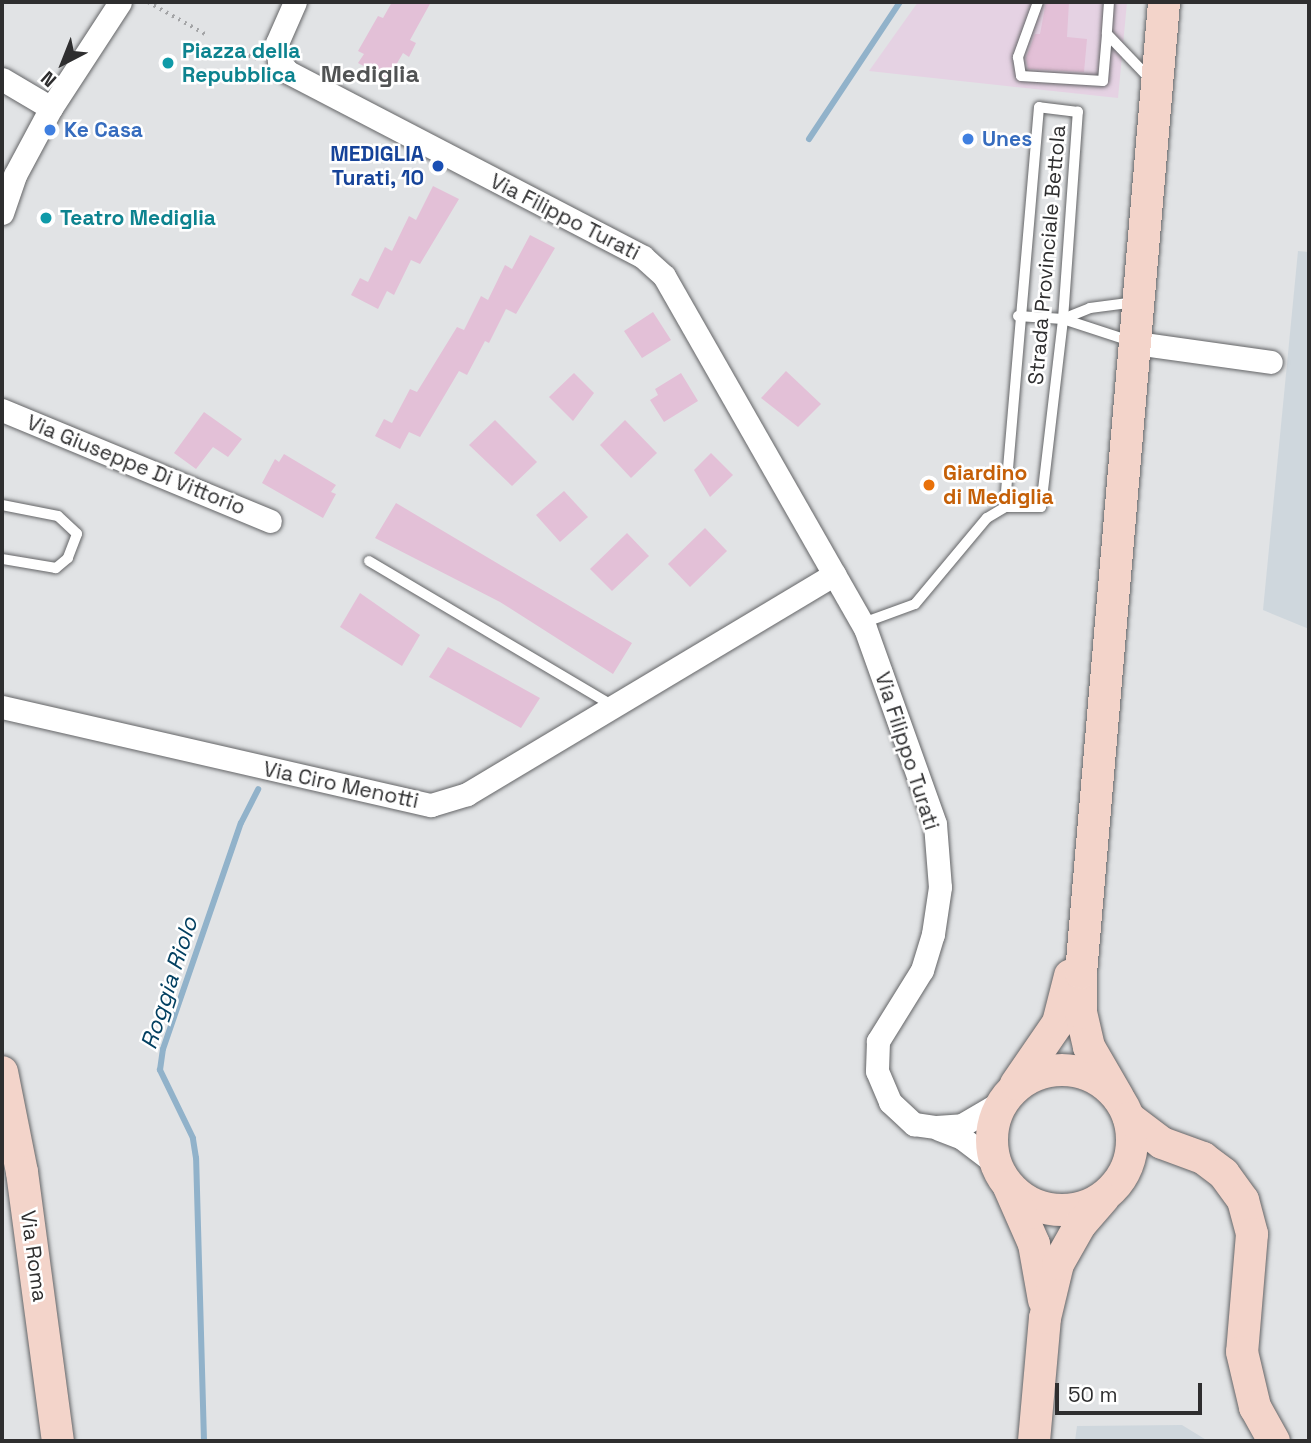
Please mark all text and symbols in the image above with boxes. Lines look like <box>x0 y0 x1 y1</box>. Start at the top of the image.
north arrow <box>28 28 98 98</box>
place label: Piazza della Repubblica <box>182 38 300 88</box>
marker: Piazza della Repubblica <box>160 55 176 71</box>
district label: Mediglia <box>321 60 419 88</box>
text: N <box>36 65 62 93</box>
place label: Ke Casa <box>64 117 143 143</box>
marker: Ke Casa <box>42 122 58 138</box>
street label: Strada Provinciale Bettola <box>1023 124 1071 386</box>
place label: Unes <box>982 126 1032 152</box>
marker: Unes <box>960 131 976 147</box>
place label: MEDIGLIA Turati, 10 <box>330 141 424 191</box>
marker: MEDIGLIA Turati, 10 <box>430 158 446 174</box>
street label: Via Filippo Turati <box>486 168 644 266</box>
place label: Teatro Mediglia <box>60 205 216 231</box>
marker: Teatro Mediglia <box>38 210 54 226</box>
street label: Via Giuseppe Di Vittorio <box>23 410 249 520</box>
place label: Giardino di Mediglia <box>943 460 1054 510</box>
marker: Giardino di Mediglia <box>921 477 937 493</box>
street label: Via Filippo Turati <box>869 669 945 833</box>
street label: Via Ciro Menotti <box>261 756 421 814</box>
water label: Roggia Riolo <box>135 913 203 1053</box>
street label: Via Roma <box>15 1209 53 1303</box>
scale bar <box>1059 1370 1206 1414</box>
text: 50 m <box>1068 1381 1118 1408</box>

